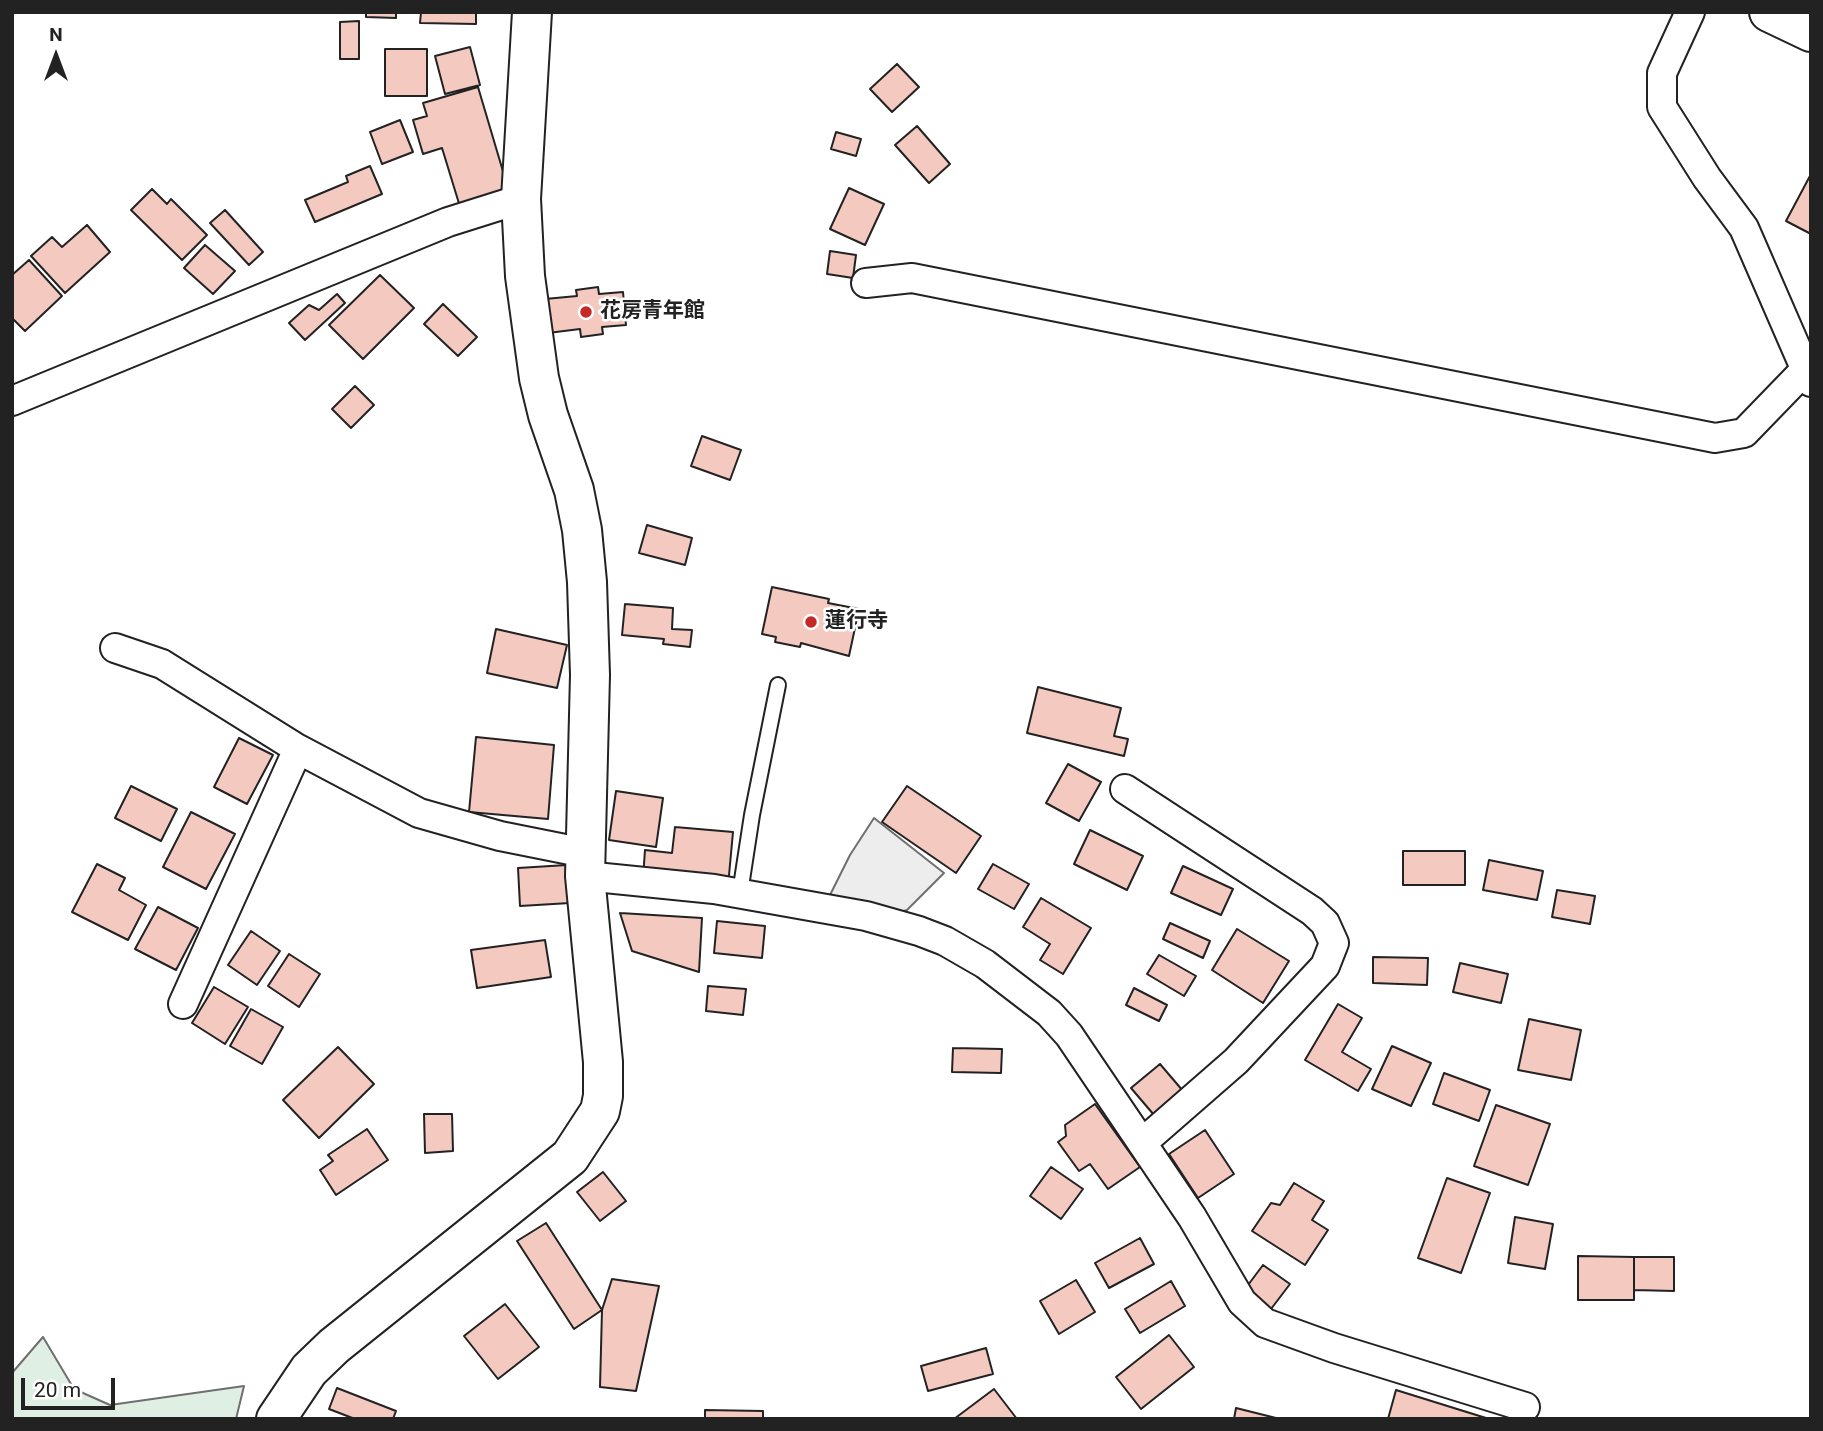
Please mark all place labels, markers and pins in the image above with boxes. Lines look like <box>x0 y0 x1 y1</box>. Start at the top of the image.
place label: 花房青年館 <box>600 299 705 325</box>
marker: 花房青年館 <box>578 304 594 320</box>
place label: 蓮行寺 <box>825 609 888 635</box>
marker: 蓮行寺 <box>803 614 819 630</box>

